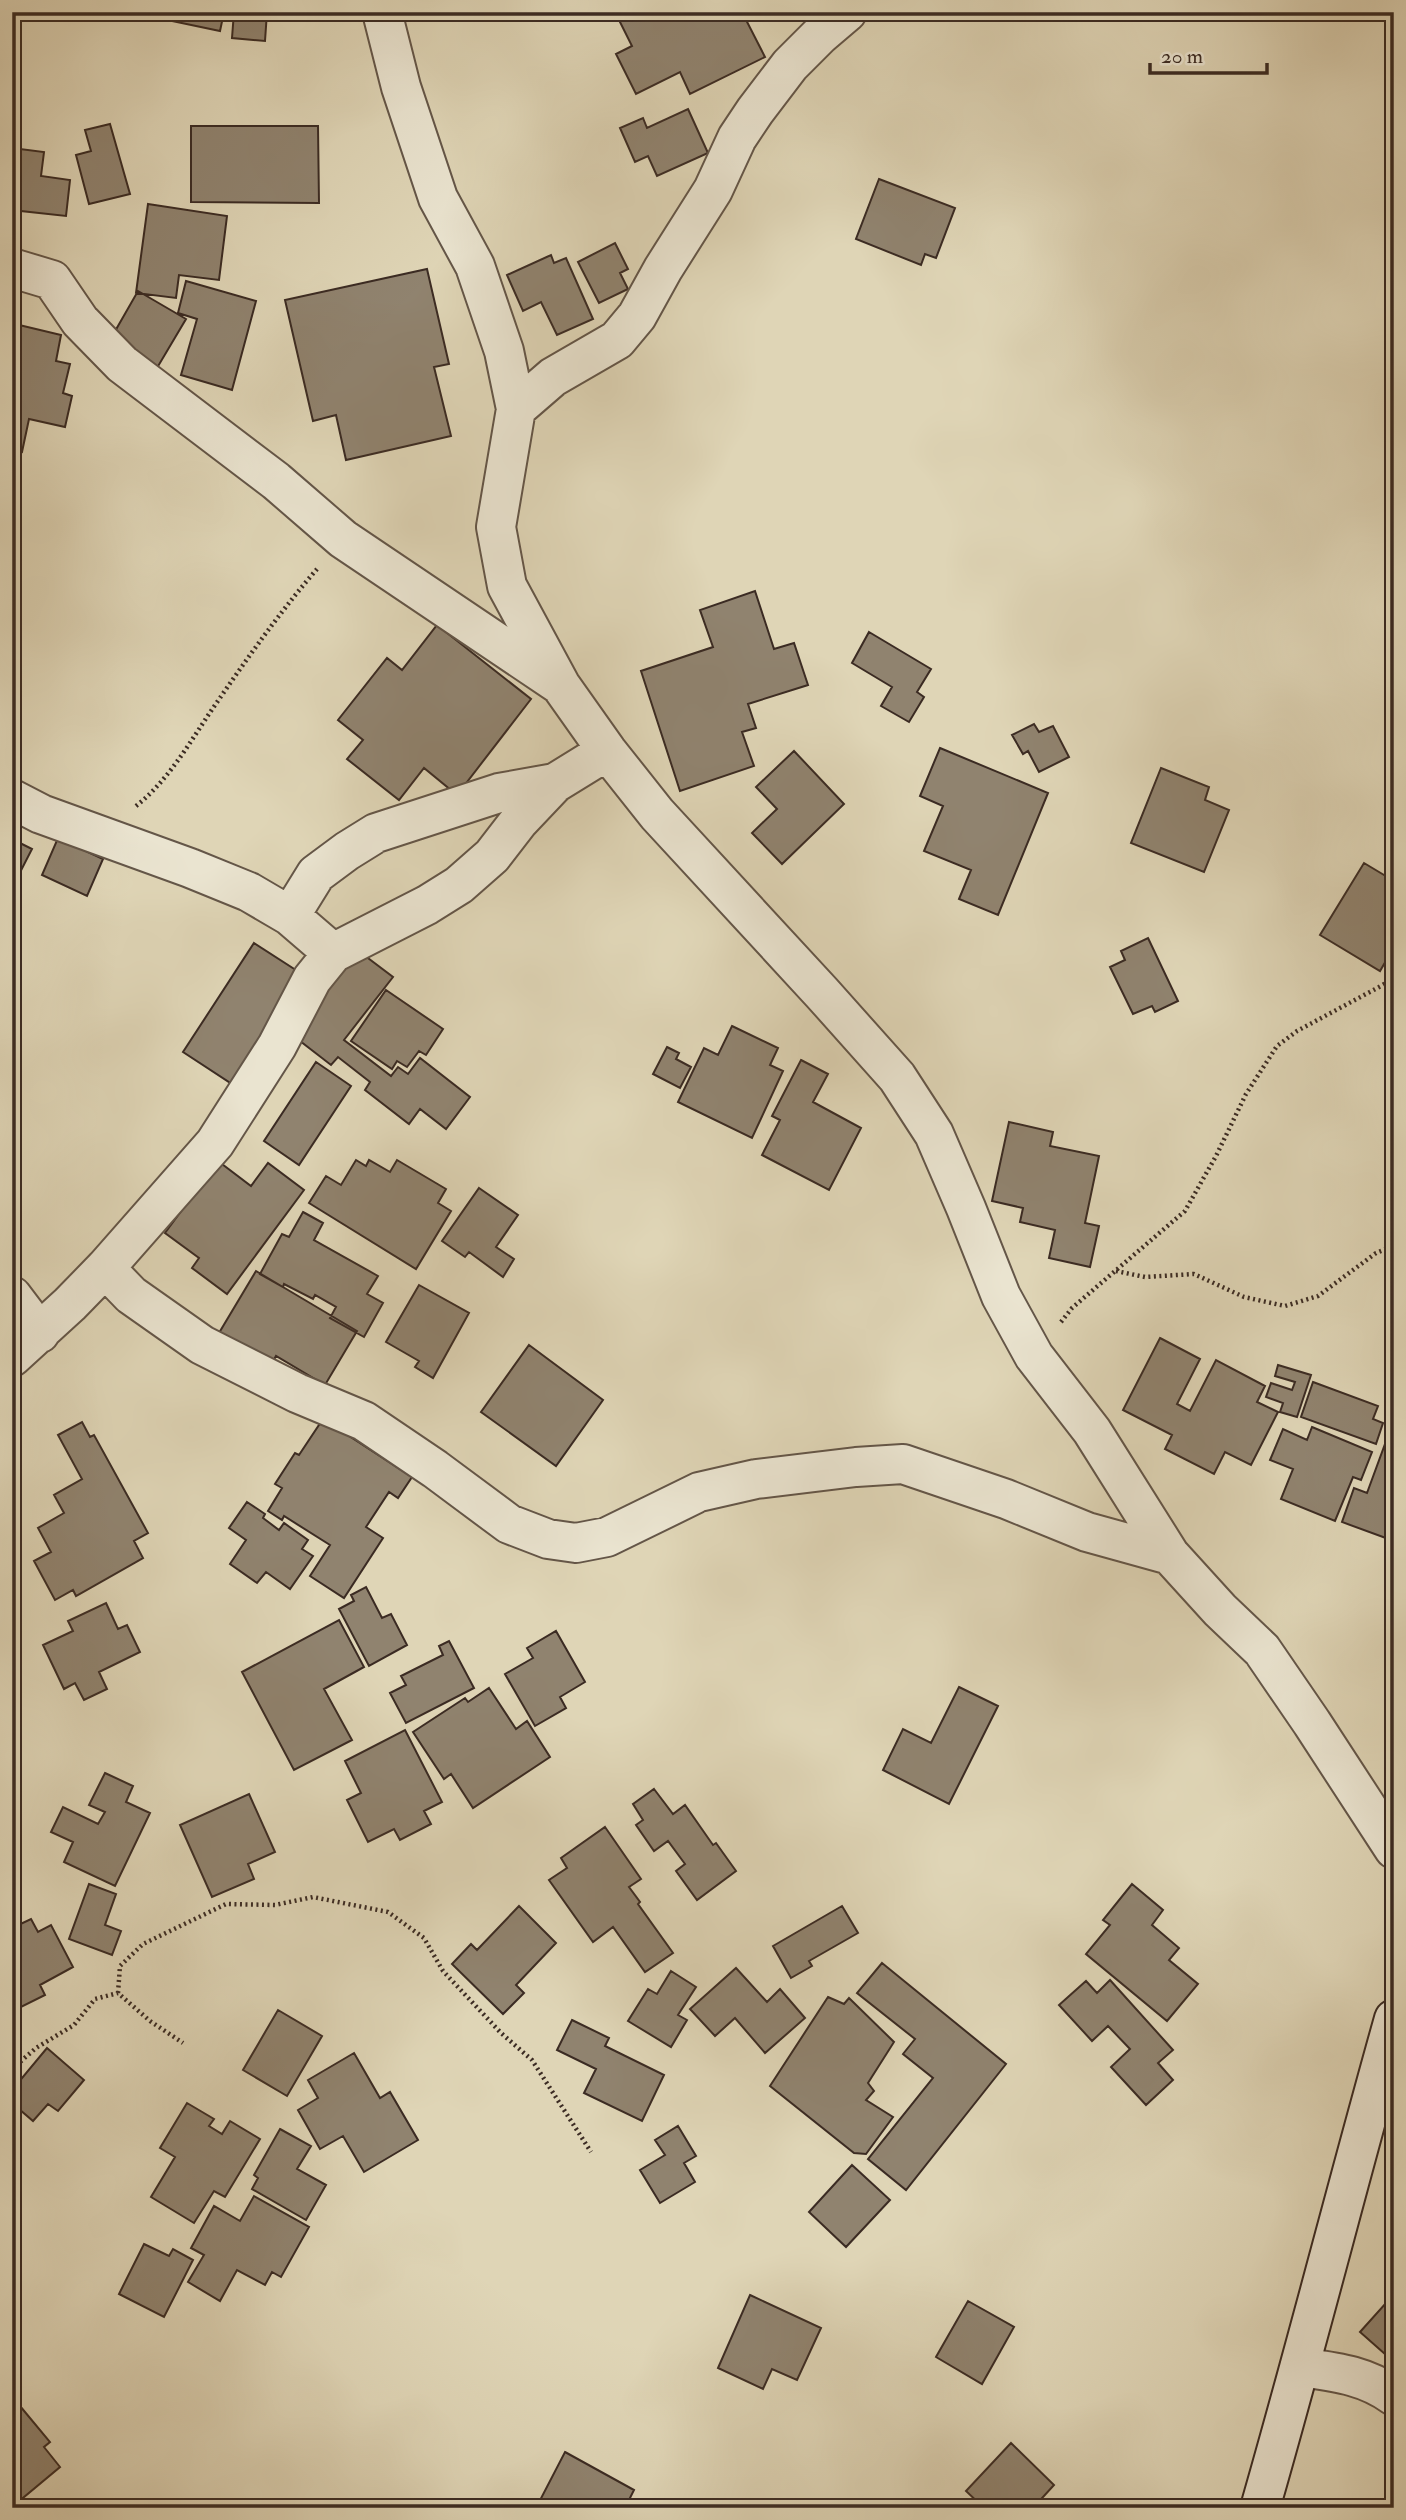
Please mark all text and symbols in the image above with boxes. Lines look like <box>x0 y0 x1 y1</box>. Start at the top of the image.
scale bar <box>1150 32 1268 76</box>
text: 20 m <box>1161 43 1203 70</box>

